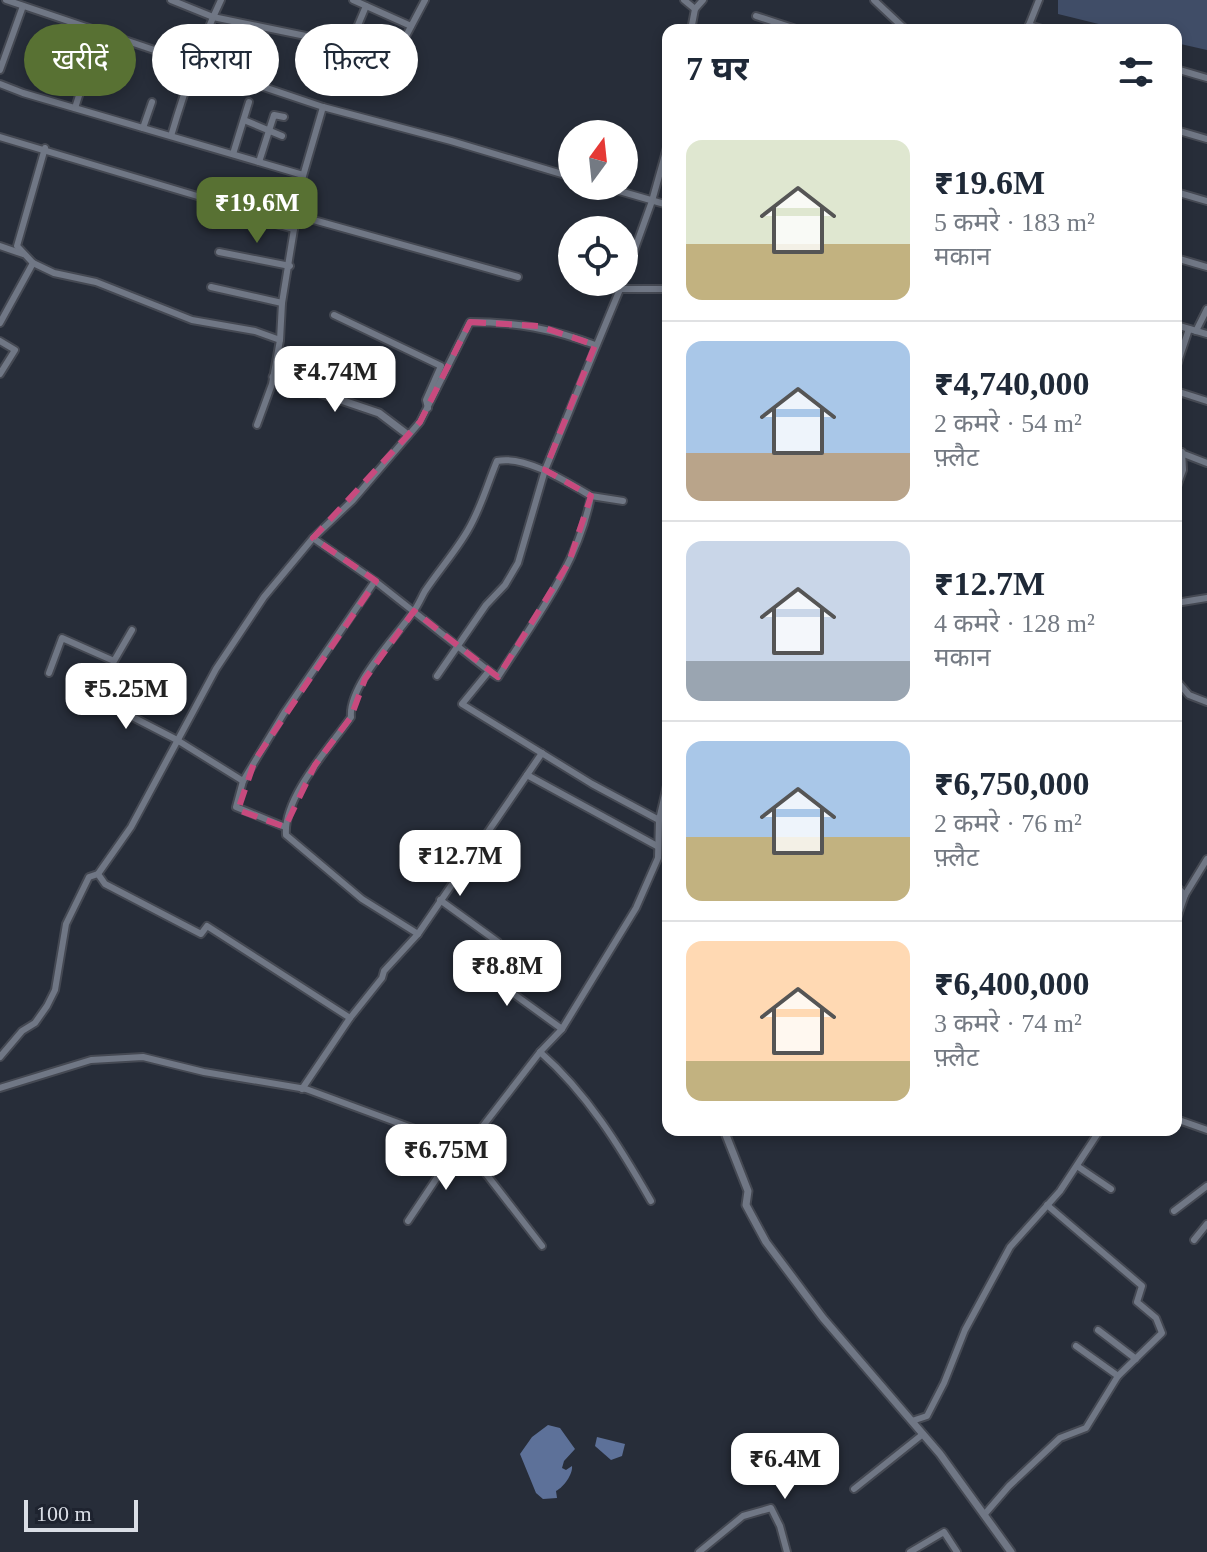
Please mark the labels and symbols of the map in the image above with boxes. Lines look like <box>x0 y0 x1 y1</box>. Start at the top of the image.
north arrow <box>558 120 638 200</box>
pin: ₹19.6M <box>192 177 322 245</box>
pin: ₹4.74M <box>270 346 400 414</box>
pin: ₹5.25M <box>61 663 191 731</box>
pin: ₹12.7M <box>395 830 525 898</box>
pin: ₹8.8M <box>451 940 563 1008</box>
pin: ₹6.75M <box>381 1124 511 1192</box>
pin: ₹6.4M <box>729 1433 841 1501</box>
scale bar <box>24 1496 138 1532</box>

